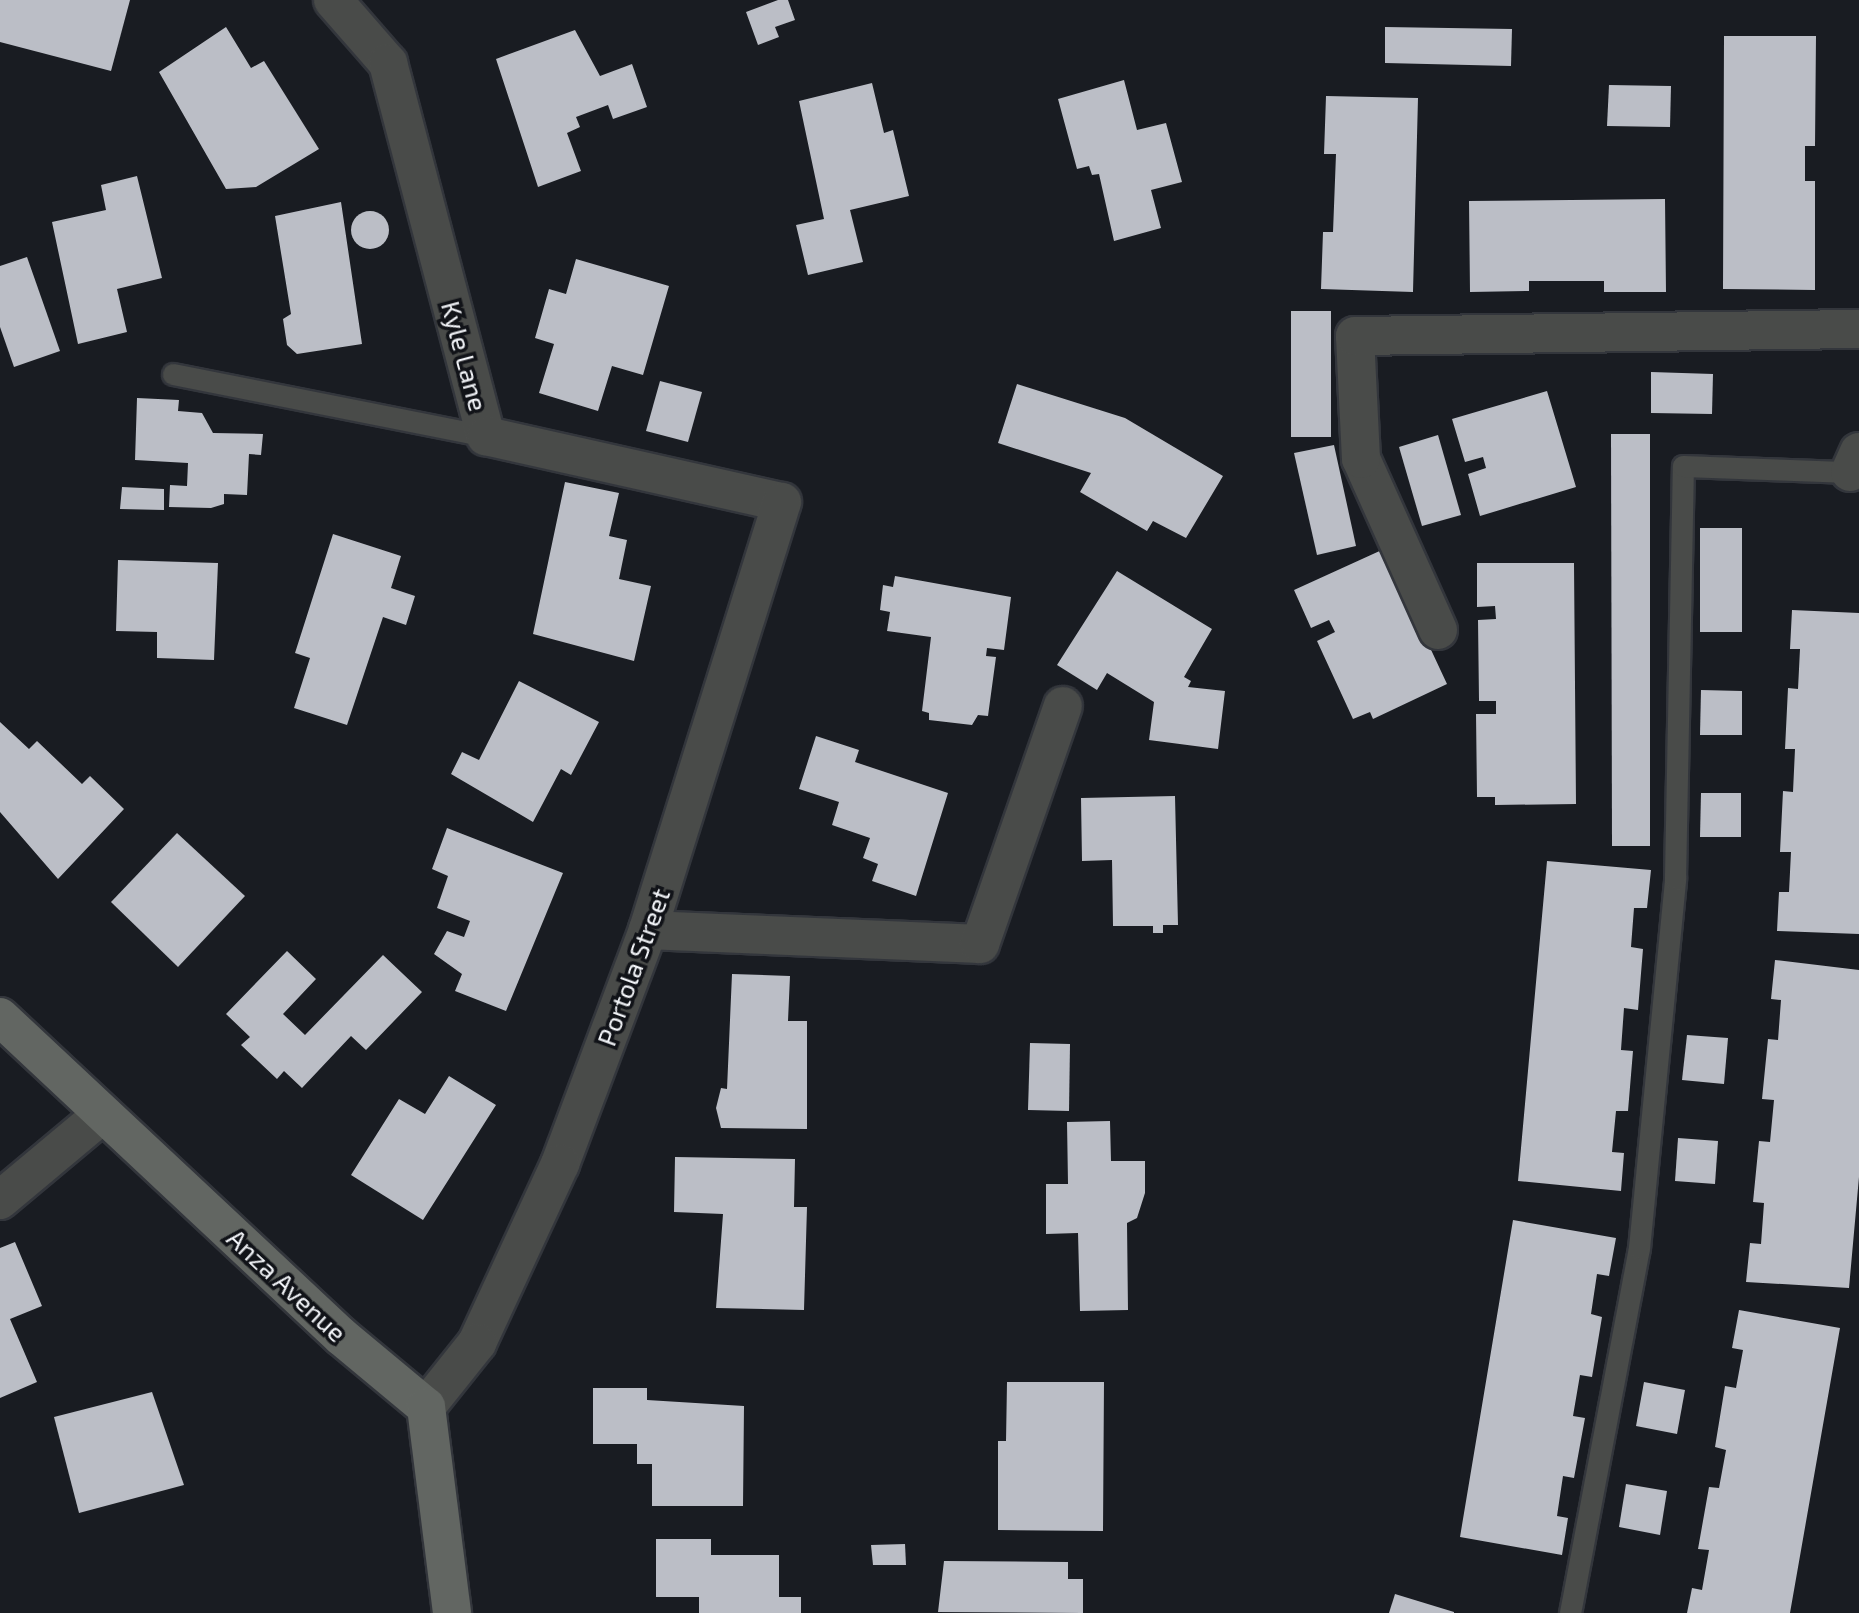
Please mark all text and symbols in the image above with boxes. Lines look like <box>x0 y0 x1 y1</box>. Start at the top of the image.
street label: Kyle Lane <box>435 298 495 414</box>
street label: Portola Street <box>590 884 676 1050</box>
street label: Anza Avenue <box>221 1222 353 1348</box>

